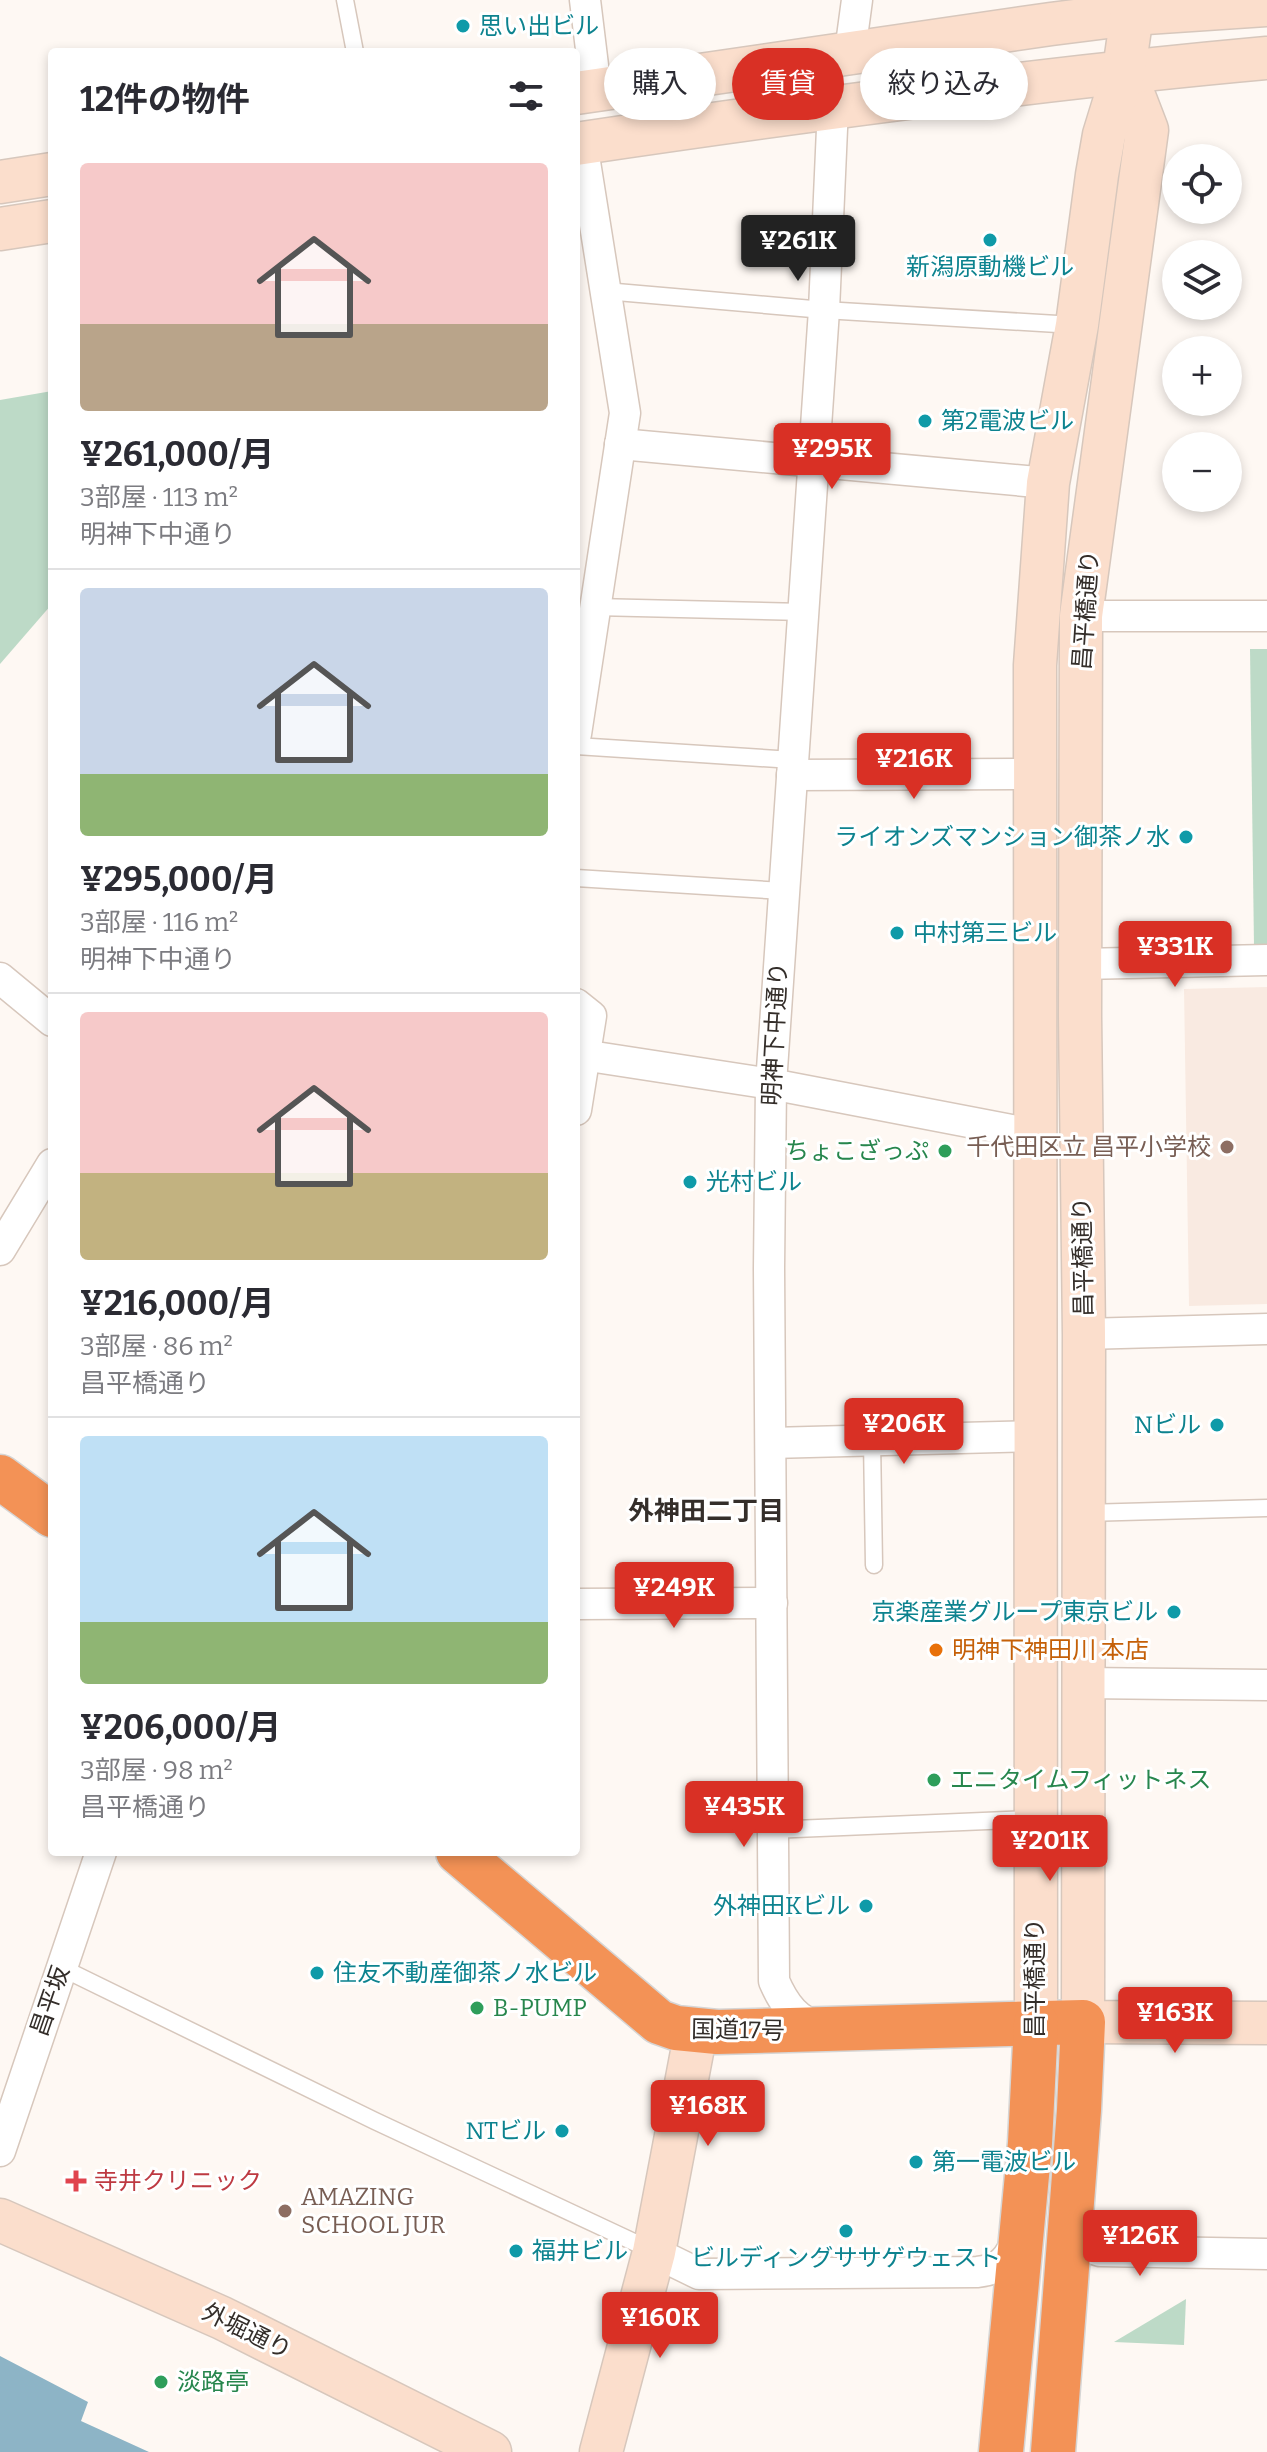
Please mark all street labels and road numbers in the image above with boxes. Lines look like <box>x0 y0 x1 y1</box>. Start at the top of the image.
street label: 昌平橋通り <box>1068 549 1104 671</box>
street label: 明神下中通り <box>757 961 793 1107</box>
street label: 昌平橋通り <box>1068 1197 1098 1317</box>
street label: 昌平橋通り <box>1021 1918 1049 2038</box>
street label: 昌平坂 <box>25 1962 75 2040</box>
street label: 国道17号 <box>691 2015 785 2045</box>
street label: 外堀通り <box>198 2297 296 2365</box>

